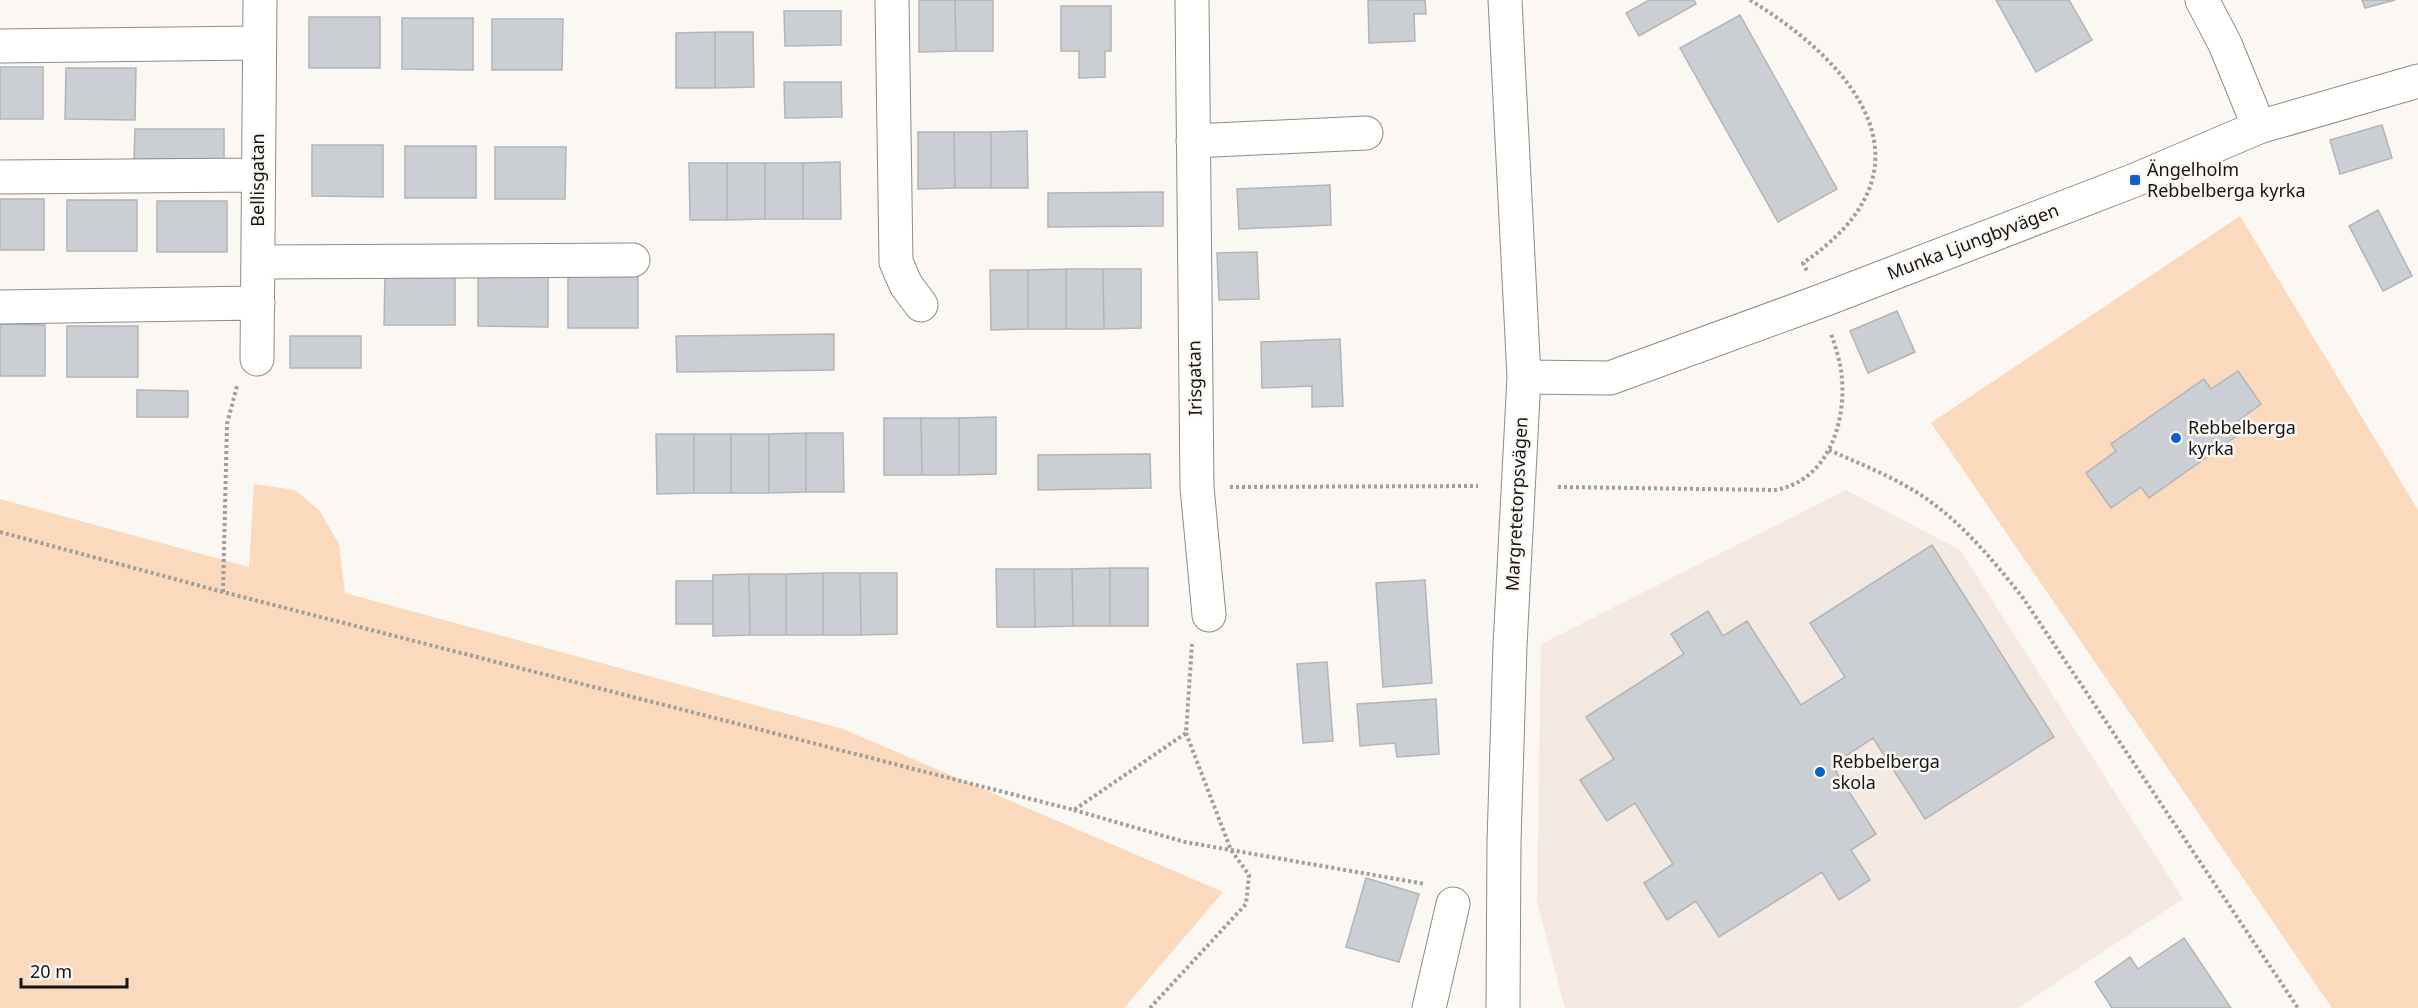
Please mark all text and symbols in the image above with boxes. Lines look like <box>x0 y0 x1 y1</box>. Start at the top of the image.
street label: Bellisgatan <box>245 133 269 227</box>
place label: Ängelholm Rebbelberga kyrka <box>2147 157 2306 202</box>
marker: Ängelholm Rebbelberga kyrka <box>2128 173 2142 187</box>
street label: Munka Ljungbyvägen <box>1883 197 2062 285</box>
street label: Irisgatan <box>1181 340 1207 416</box>
place label: Rebbelberga kyrka <box>2188 415 2296 460</box>
street label: Margretetorpsvägen <box>1499 416 1533 592</box>
marker: Rebbelberga kyrka <box>2169 431 2183 445</box>
place label: Rebbelberga skola <box>1832 749 1940 794</box>
marker: Rebbelberga skola <box>1813 765 1827 779</box>
scale bar <box>21 951 128 989</box>
text: 20 m <box>30 959 72 983</box>

